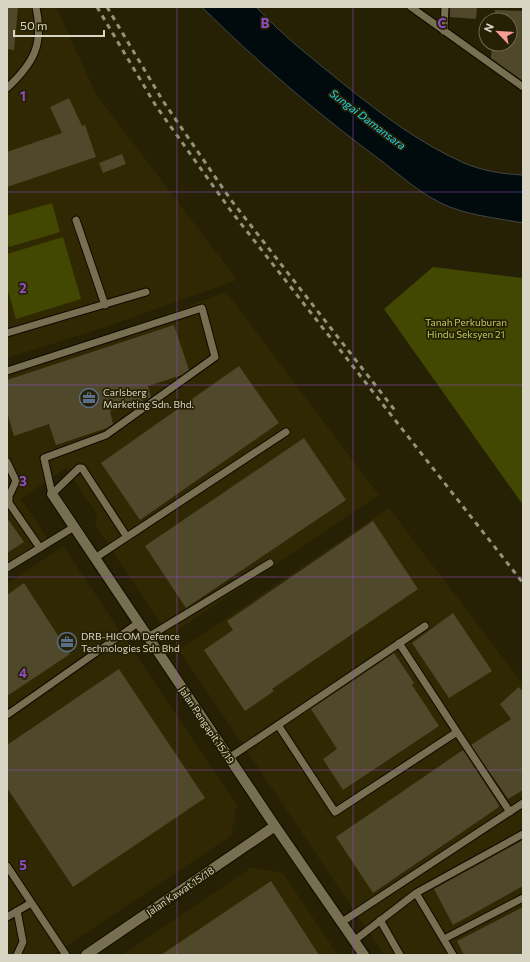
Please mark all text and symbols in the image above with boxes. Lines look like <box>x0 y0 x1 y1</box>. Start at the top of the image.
scale bar <box>14 12 104 38</box>
north arrow <box>478 12 518 52</box>
text: B <box>261 15 270 31</box>
text: C <box>438 15 447 31</box>
text: 50 m <box>20 18 48 32</box>
text: N <box>481 21 496 34</box>
water label: Sungai Damansara <box>327 86 409 152</box>
text: 1 <box>20 88 26 104</box>
text: 2 <box>19 280 27 296</box>
park label: Tanah Perkuburan Hindu Seksyen 21 <box>425 316 507 340</box>
place label: Carlsberg Marketing Sdn. Bhd. <box>103 386 194 410</box>
office icon: Carlsberg Marketing Sdn. Bhd. <box>78 387 100 409</box>
text: 3 <box>19 473 27 489</box>
place label: DRB-HICOM Defence Technologies Sdn Bhd <box>81 630 180 654</box>
office icon: DRB-HICOM Defence Technologies Sdn Bhd <box>56 631 78 653</box>
text: 4 <box>19 665 27 681</box>
street label: Jalan Pengapit 15/19 <box>177 684 237 766</box>
text: 5 <box>19 857 27 873</box>
street label: Jalan Kawat 15/18 <box>144 864 216 918</box>

